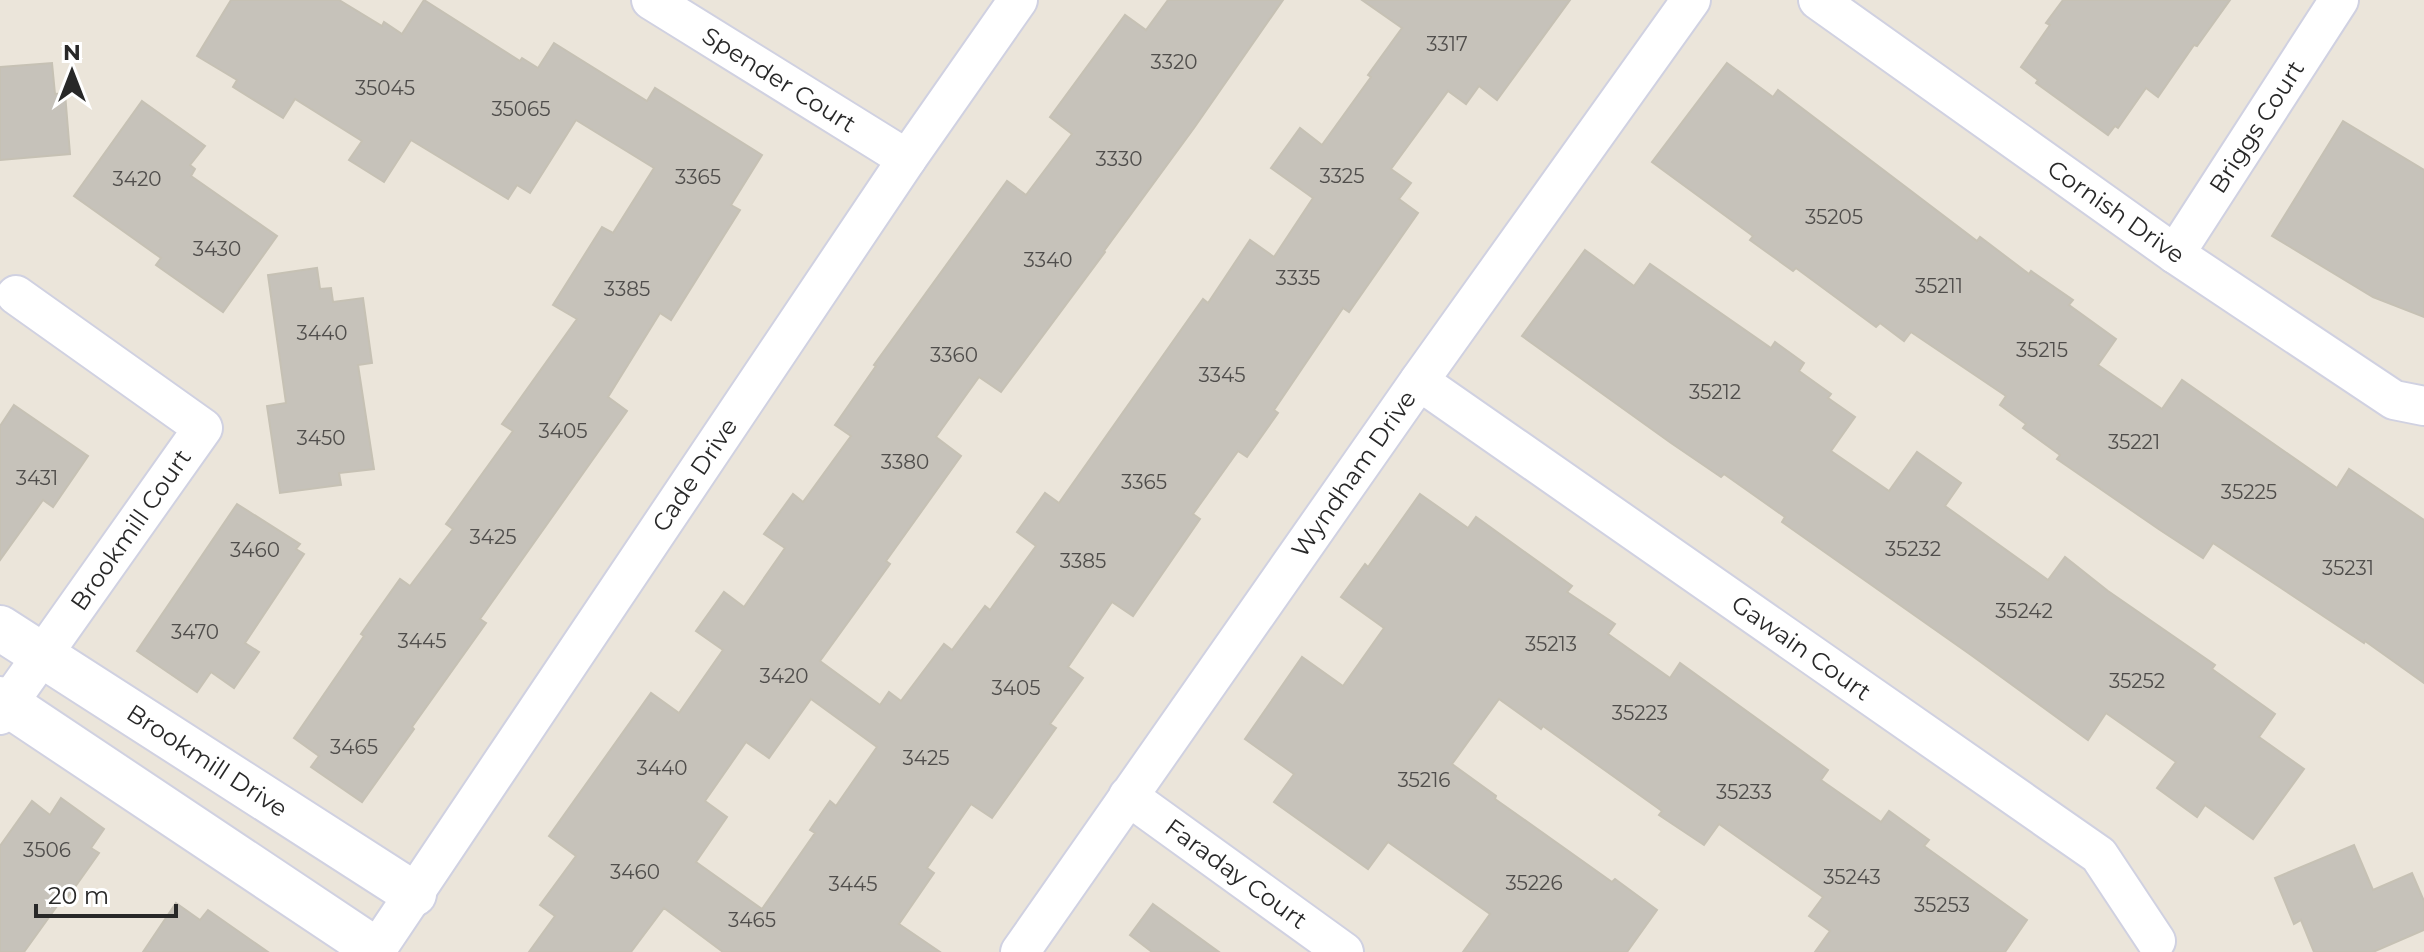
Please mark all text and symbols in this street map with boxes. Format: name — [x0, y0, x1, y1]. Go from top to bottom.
street label: Spender Court — [697, 21, 862, 139]
north arrow — [32, 32, 112, 112]
house number: 3317 — [1426, 32, 1468, 56]
text: N — [63, 39, 81, 66]
house number: 3320 — [1151, 50, 1197, 74]
street label: Briggs Court — [2203, 55, 2310, 198]
house number: 35045 — [355, 76, 415, 100]
house number: 35065 — [491, 97, 551, 121]
house number: 3330 — [1096, 147, 1142, 171]
street label: Cornish Drive — [2042, 154, 2190, 270]
house number: 3325 — [1319, 164, 1365, 188]
house number: 3365 — [675, 165, 721, 189]
house number: 3420 — [112, 167, 162, 191]
house number: 35205 — [1805, 205, 1863, 229]
house number: 3430 — [193, 237, 241, 261]
house number: 3340 — [1024, 248, 1072, 272]
house number: 3335 — [1276, 266, 1320, 290]
house number: 35211 — [1915, 274, 1963, 298]
house number: 3385 — [604, 277, 650, 301]
house number: 3440 — [297, 321, 347, 345]
house number: 35215 — [2016, 338, 2068, 362]
house number: 3360 — [930, 343, 978, 367]
house number: 3345 — [1199, 363, 1245, 387]
house number: 35212 — [1689, 380, 1741, 404]
street label: Wyndham Drive — [1285, 385, 1422, 563]
street label: Cade Drive — [646, 412, 743, 537]
house number: 3405 — [538, 419, 588, 443]
house number: 3450 — [296, 426, 346, 450]
house number: 35221 — [2108, 430, 2160, 454]
street label: Brookmill Court — [64, 443, 197, 616]
house number: 3380 — [881, 450, 929, 474]
house number: 3431 — [16, 466, 58, 490]
house number: 3365 — [1121, 470, 1167, 494]
house number: 35225 — [2221, 480, 2277, 504]
house number: 3425 — [469, 525, 517, 549]
house number: 35232 — [1885, 537, 1941, 561]
house number: 3460 — [230, 538, 280, 562]
house number: 3385 — [1060, 549, 1106, 573]
house number: 35231 — [2322, 556, 2374, 580]
street label: Gawain Court — [1726, 589, 1877, 707]
house number: 35242 — [1995, 599, 2053, 623]
house number: 3470 — [171, 620, 219, 644]
house number: 3445 — [398, 629, 447, 653]
house number: 35213 — [1525, 632, 1577, 656]
house number: 3420 — [759, 664, 809, 688]
house number: 35252 — [2109, 669, 2165, 693]
house number: 3405 — [991, 676, 1041, 700]
street label: Brookmill Drive — [122, 698, 293, 823]
house number: 35223 — [1612, 701, 1668, 725]
house number: 3465 — [330, 735, 378, 759]
house number: 3425 — [902, 746, 950, 770]
house number: 3440 — [637, 756, 687, 780]
house number: 35216 — [1397, 768, 1451, 792]
house number: 35233 — [1716, 780, 1772, 804]
street label: Faraday Court — [1160, 812, 1313, 935]
house number: 3506 — [23, 838, 71, 862]
house number: 3460 — [610, 860, 660, 884]
house number: 35243 — [1823, 865, 1881, 889]
scale bar — [36, 868, 176, 918]
house number: 35226 — [1505, 871, 1563, 895]
house number: 3445 — [829, 872, 878, 896]
text: 20 m — [48, 881, 109, 910]
house number: 35253 — [1914, 893, 1970, 917]
house number: 3465 — [728, 908, 776, 932]

